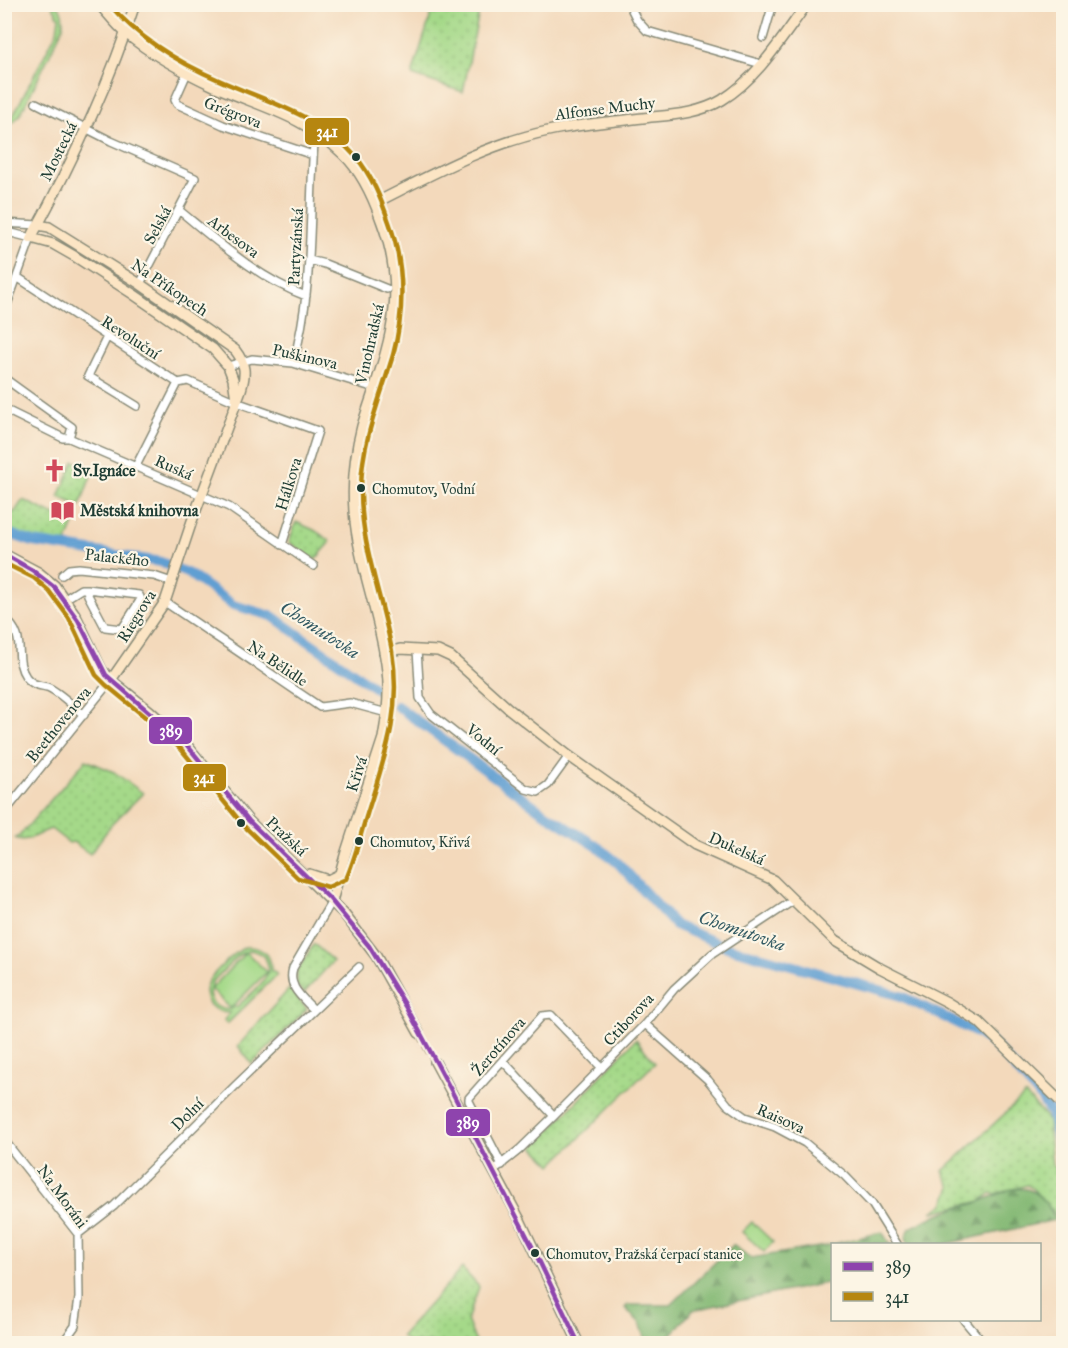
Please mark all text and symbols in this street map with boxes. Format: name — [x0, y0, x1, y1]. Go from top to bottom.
street label: Grégrova — [201, 93, 264, 133]
street label: Alfonse Muchy — [553, 93, 657, 124]
line badge: 341 — [304, 117, 350, 146]
street label: Mostecká — [36, 118, 81, 184]
text: 341 — [316, 122, 338, 142]
unlabelled marker — [350, 151, 362, 163]
street label: Selská — [140, 203, 175, 247]
street label: Partyzánská — [284, 208, 307, 286]
street label: Arbesova — [203, 210, 263, 262]
street label: Na Příkopech — [128, 255, 212, 320]
street label: Vinohradská — [351, 302, 388, 387]
street label: Revoluční — [98, 311, 164, 364]
street label: Puškinova — [270, 340, 340, 373]
street label: Ruská — [152, 451, 196, 484]
street label: Hálkova — [271, 455, 306, 513]
church icon: Sv.Ignáce — [42, 457, 68, 483]
place label: Sv.Ignáce — [73, 461, 136, 481]
place label: Chomutov, Vodní — [372, 481, 476, 498]
marker: Chomutov, Vodní — [355, 482, 367, 494]
library icon: Městská knihovna — [49, 497, 75, 523]
place label: Městská knihovna — [80, 501, 200, 520]
street label: Palackého — [84, 545, 150, 570]
street label: Riegrova — [113, 586, 161, 646]
water label: Chomutovka — [276, 596, 364, 664]
street label: Na Bělidle — [244, 636, 312, 691]
street label: Beethovenova — [22, 683, 95, 766]
line badge: 389 — [148, 716, 193, 745]
street label: Vodní — [462, 719, 505, 760]
text: 389 — [159, 721, 183, 741]
street label: Křivá — [342, 754, 371, 794]
line badge: 341 — [182, 763, 227, 792]
text: 341 — [193, 768, 215, 788]
street label: Pražská — [262, 813, 311, 860]
unlabelled marker — [235, 817, 247, 829]
street label: Dukelská — [706, 828, 768, 869]
place label: Chomutov, Křivá — [370, 834, 470, 851]
marker: Chomutov, Křivá — [353, 835, 365, 847]
water label: Chomutovka — [696, 906, 788, 956]
street label: Ctiborova — [599, 989, 658, 1050]
street label: Žerotínova — [466, 1011, 529, 1080]
street label: Dolní — [167, 1094, 208, 1135]
street label: Raisova — [754, 1099, 808, 1138]
line badge: 389 — [445, 1108, 491, 1137]
text: 389 — [456, 1113, 480, 1133]
street label: Na Moráni — [33, 1161, 92, 1232]
legend — [831, 1243, 1041, 1321]
place label: Chomutov, Pražská čerpací stanice — [546, 1246, 742, 1263]
marker: Chomutov, Pražská čerpací stanice — [529, 1247, 541, 1259]
text: 389 — [885, 1256, 911, 1278]
text: 341 — [885, 1286, 909, 1308]

